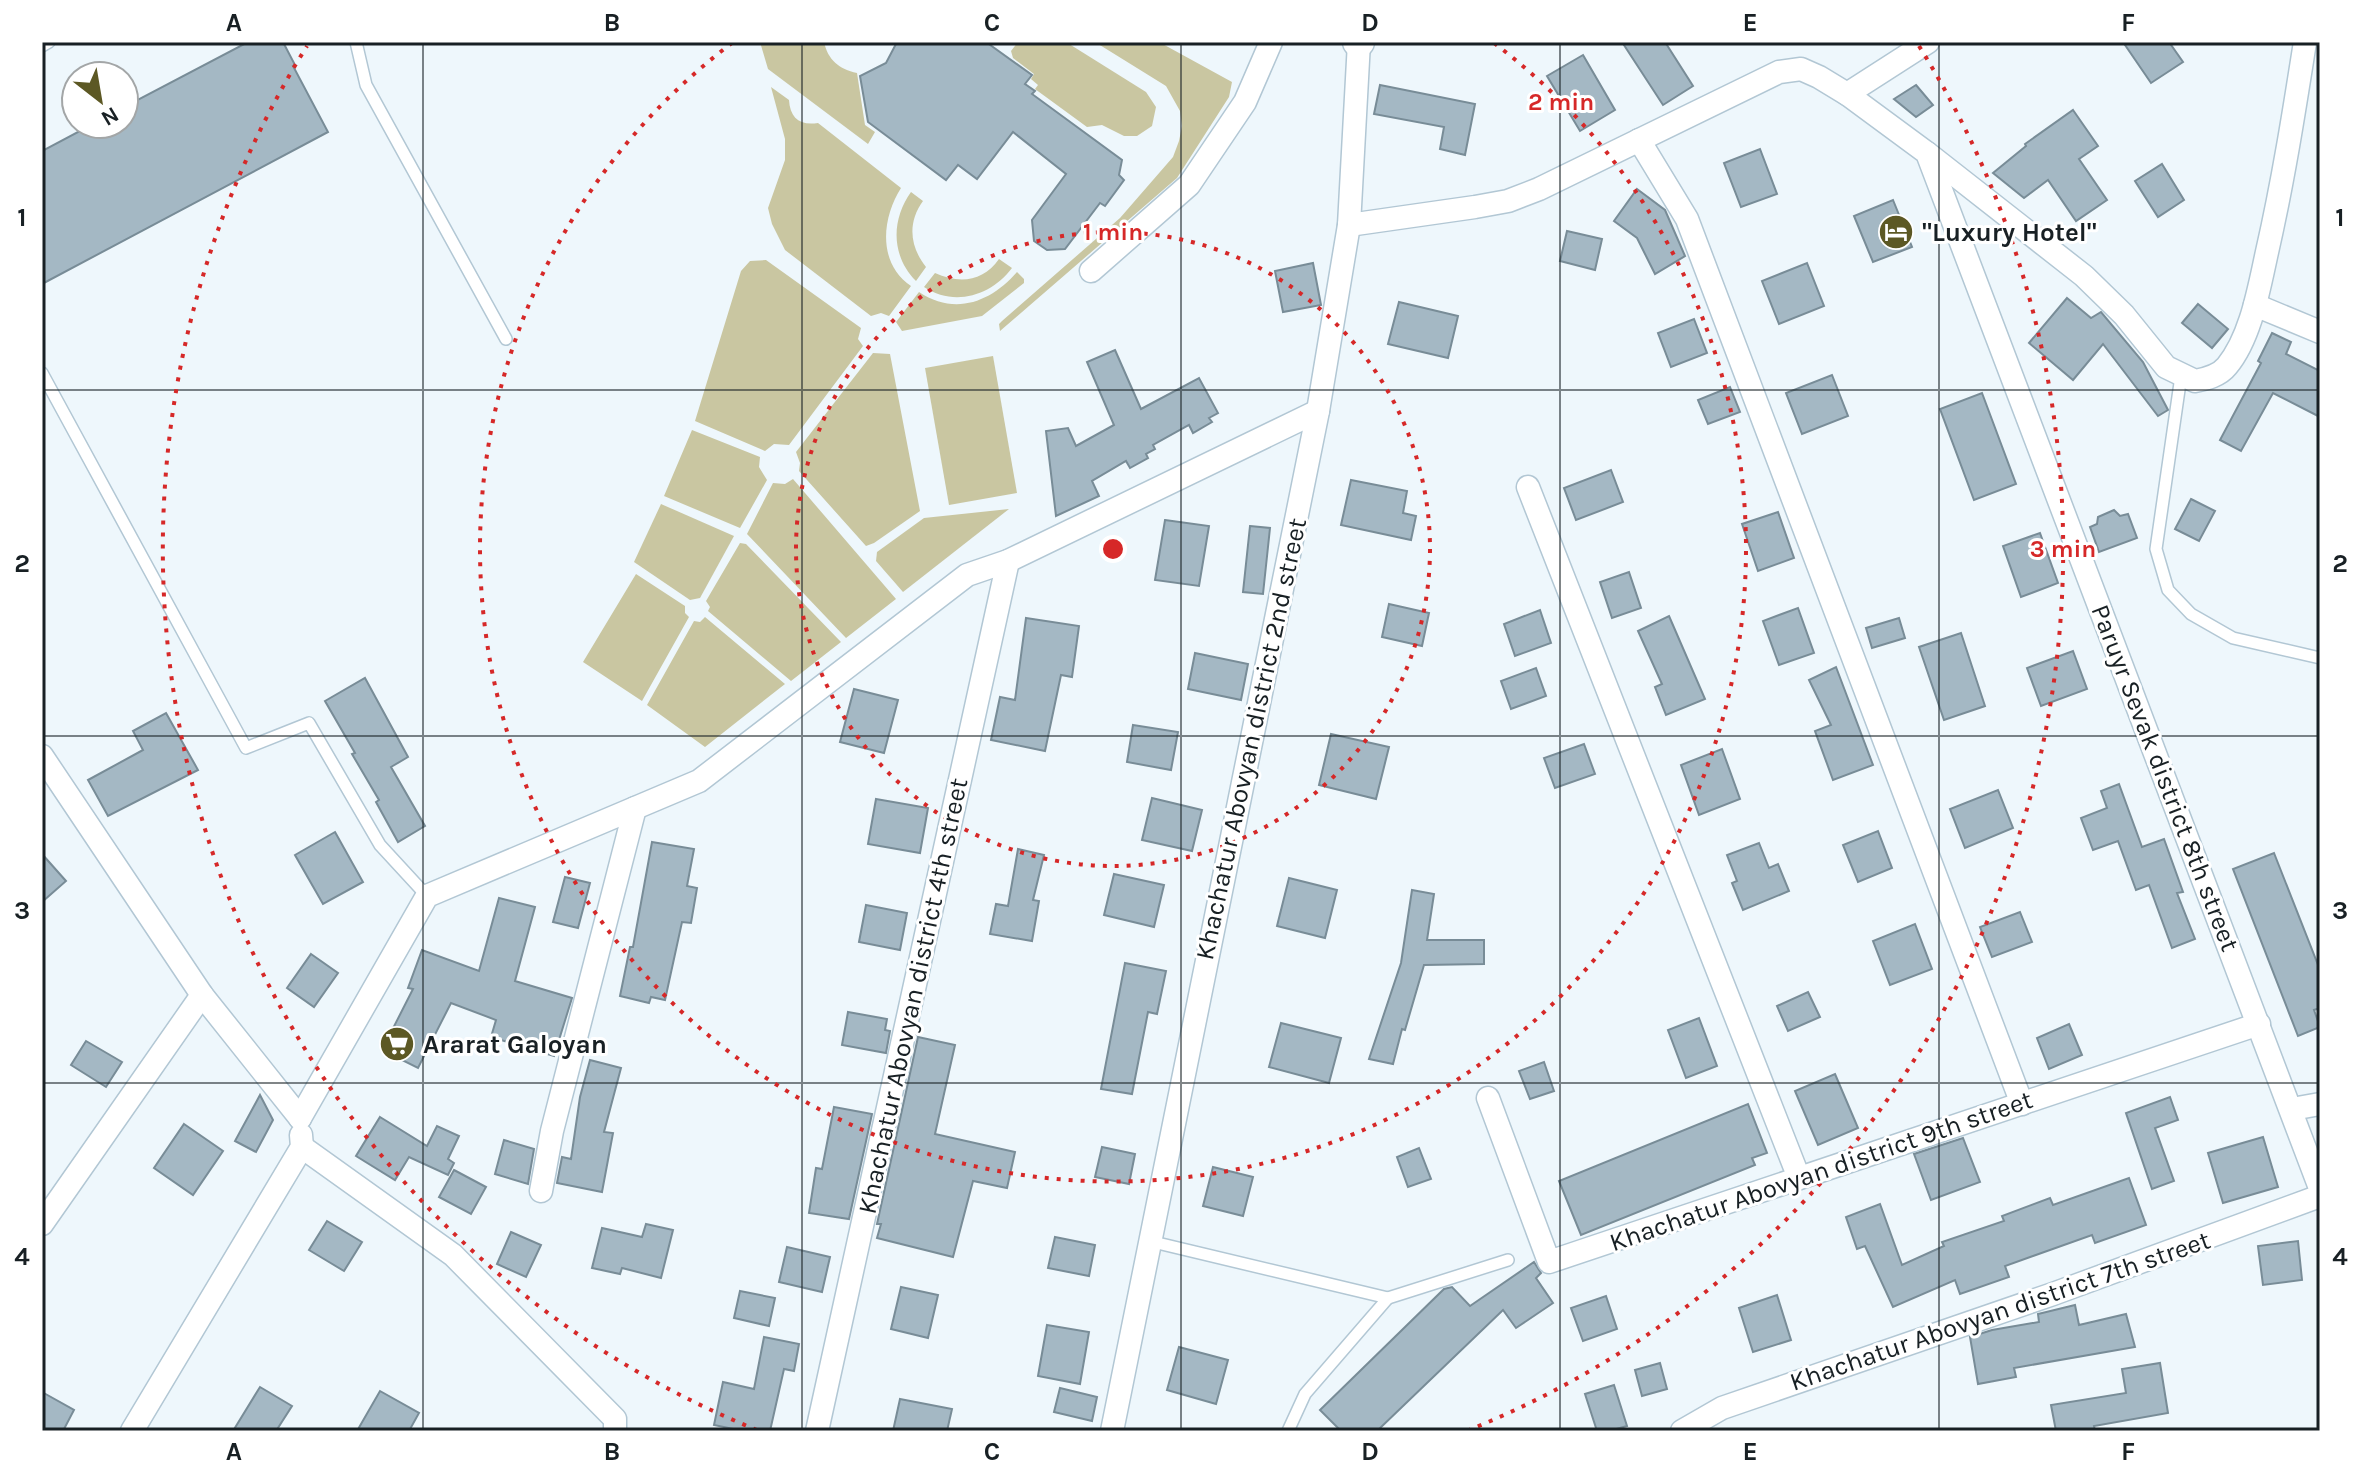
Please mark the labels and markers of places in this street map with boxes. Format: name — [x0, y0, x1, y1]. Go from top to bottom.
hotel icon: "Luxury Hotel" — [1877, 213, 1915, 251]
place label: "Luxury Hotel" — [1922, 217, 2097, 248]
centre of rings — [1099, 535, 1127, 563]
supermarket icon: Ararat Galoyan — [378, 1025, 416, 1063]
place label: Ararat Galoyan — [423, 1029, 607, 1060]

